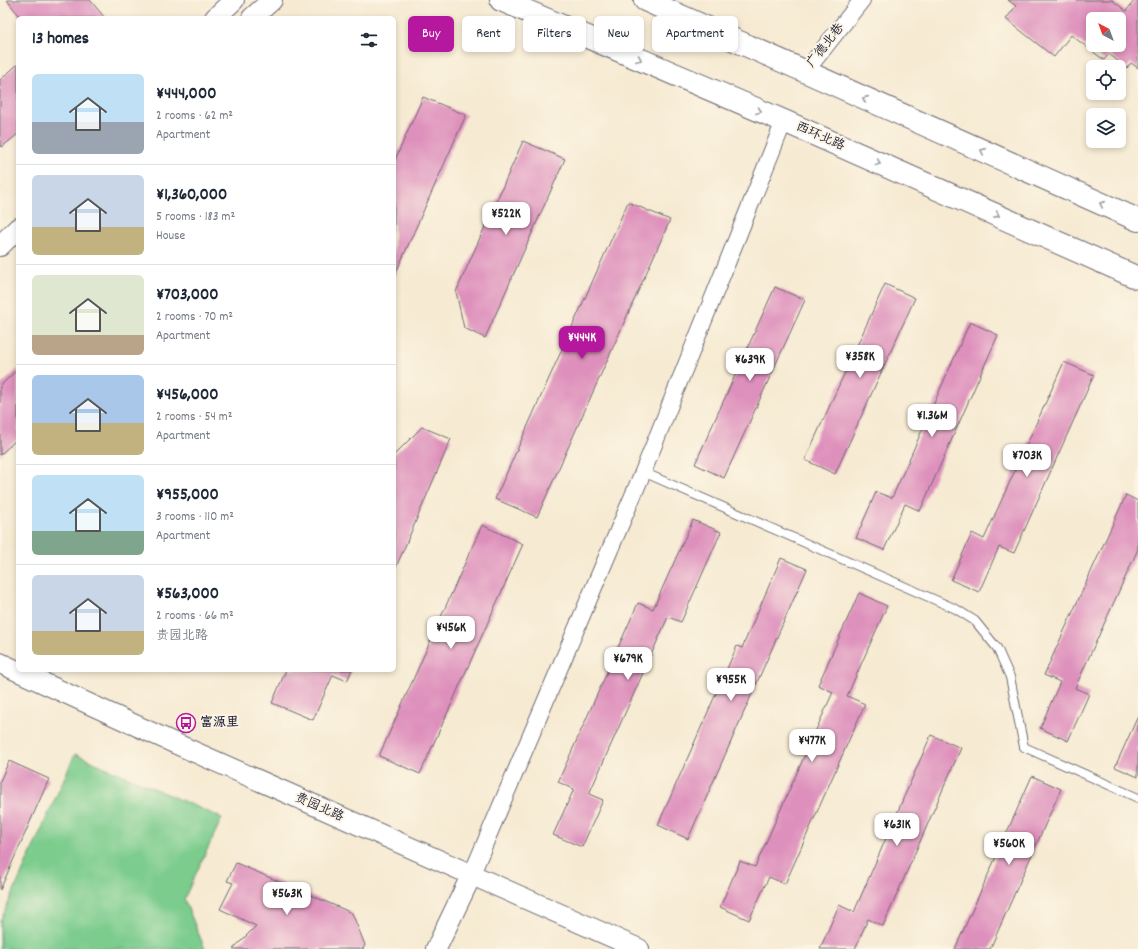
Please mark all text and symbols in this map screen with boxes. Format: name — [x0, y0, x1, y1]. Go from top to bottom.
north arrow — [1086, 12, 1126, 52]
map controls — [1086, 12, 1126, 148]
chip: Buy — [408, 16, 454, 52]
chip: Rent — [462, 16, 515, 52]
chip: Filters — [523, 16, 586, 52]
chip: New — [594, 16, 644, 52]
chip: Apartment — [652, 16, 738, 52]
street label: 广德北巷 — [803, 20, 849, 72]
text: 13 homes — [32, 28, 89, 52]
icon: filters — [358, 29, 380, 51]
one-way arrow — [636, 55, 643, 63]
button: locate — [1086, 60, 1126, 100]
text: ¥444,000 — [156, 83, 216, 107]
icon: home — [64, 90, 112, 138]
one-way arrow — [861, 95, 868, 103]
one-way arrow — [755, 106, 762, 114]
text: 2 rooms · 62 m² — [156, 107, 233, 126]
button: layers — [1086, 108, 1126, 148]
street label: 西环北路 — [792, 118, 848, 156]
text: Apartment — [156, 126, 210, 145]
one-way arrow — [980, 148, 988, 156]
one-way arrow — [873, 158, 881, 166]
text: ¥1,360,000 — [156, 184, 227, 208]
icon: home — [64, 191, 112, 239]
one-way arrow — [1099, 201, 1107, 209]
pin: ¥522K — [478, 202, 534, 236]
text: ¥522K — [491, 205, 521, 224]
text: 5 rooms · 183 m² — [156, 208, 235, 227]
one-way arrow — [993, 211, 1000, 219]
text: House — [156, 227, 185, 246]
text: ¥703,000 — [156, 284, 219, 308]
icon: home — [64, 291, 112, 339]
text: 2 rooms · 70 m² — [156, 308, 233, 327]
pin: ¥444K — [554, 326, 610, 360]
text: Apartment — [156, 327, 210, 346]
text: ¥444K — [568, 329, 596, 348]
pin: ¥358K — [832, 345, 888, 379]
pin: ¥639K — [722, 348, 778, 382]
text: ¥358K — [845, 348, 875, 367]
text: ¥639K — [735, 351, 765, 370]
text: ¥456,000 — [156, 384, 219, 408]
icon: home — [64, 391, 112, 439]
pin: ¥1.36M — [899, 404, 965, 438]
text: ¥1.36M — [916, 407, 948, 426]
text: 2 rooms · 54 m² — [156, 408, 232, 427]
text: Apartment — [156, 427, 210, 446]
pin: ¥703K — [999, 444, 1055, 478]
text: ¥703K — [1012, 447, 1042, 466]
text: ¥955,000 — [156, 484, 219, 508]
icon: home — [64, 491, 112, 539]
text: 3 rooms · 110 m² — [156, 508, 234, 527]
text: Apartment — [156, 527, 210, 546]
text: ¥563,000 — [156, 583, 219, 607]
icon: home — [64, 591, 112, 639]
text: 2 rooms · 66 m² — [156, 607, 234, 626]
pin: ¥456K — [423, 616, 479, 650]
text: ¥456K — [436, 619, 466, 638]
text: 贵园北路 — [156, 627, 208, 646]
pin: ¥679K — [600, 647, 656, 681]
text: ¥679K — [613, 650, 643, 669]
pin: ¥955K — [703, 668, 759, 702]
text: ¥955K — [716, 671, 746, 690]
bus stop icon: 富源里 — [175, 712, 197, 734]
place label: 富源里 — [200, 714, 239, 733]
pin: ¥477K — [784, 729, 840, 763]
text: ¥477K — [798, 732, 826, 751]
street label: 贵园北路 — [291, 789, 347, 827]
pin: ¥631K — [869, 813, 925, 847]
text: ¥631K — [883, 816, 911, 835]
pin: ¥560K — [981, 832, 1037, 866]
text: ¥560K — [993, 835, 1025, 854]
pin: ¥563K — [259, 882, 315, 916]
text: ¥563K — [272, 885, 302, 904]

